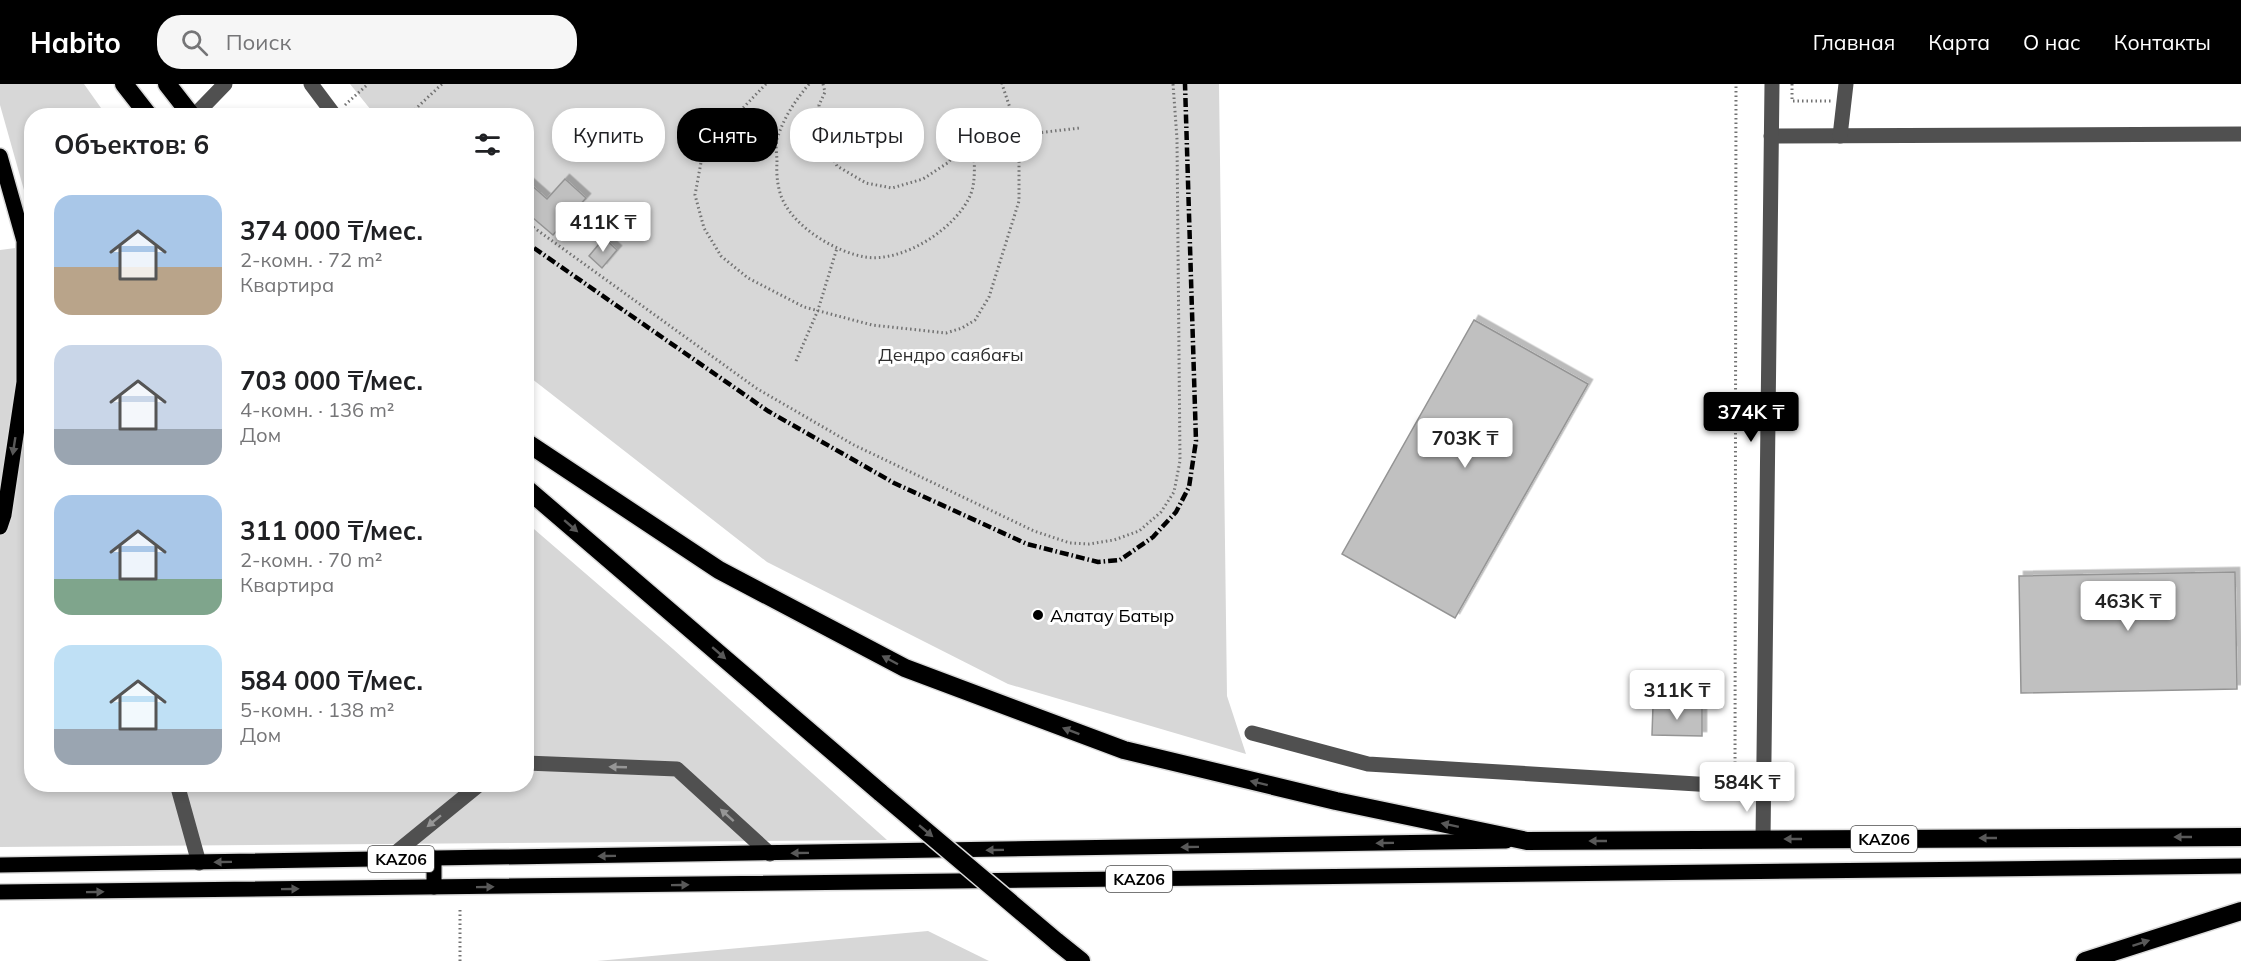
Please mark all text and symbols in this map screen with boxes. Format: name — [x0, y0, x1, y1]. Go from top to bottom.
search box — [157, 15, 577, 69]
text: Habito — [30, 25, 121, 60]
icon: search — [178, 26, 211, 59]
text: Поиск — [226, 28, 291, 56]
text: Главная — [1813, 29, 1895, 55]
text: Карта — [1928, 29, 1990, 55]
text: О нас — [2023, 29, 2081, 55]
text: Контакты — [2114, 29, 2211, 55]
chip: Купить — [552, 108, 665, 162]
chip: Снять — [677, 108, 778, 162]
chip: Фильтры — [790, 108, 924, 162]
chip: Новое — [936, 108, 1042, 162]
text: Объектов: 6 — [54, 128, 209, 161]
icon: filters — [471, 128, 504, 161]
pin: 411K ₸ — [554, 202, 652, 253]
text: 411K ₸ — [570, 209, 636, 234]
text: 374 000 ₸/мес. — [240, 214, 423, 247]
icon: home — [102, 219, 174, 291]
text: 2-комн. · 72 m² — [240, 247, 382, 272]
text: Квартира — [240, 272, 334, 297]
park label: Дендро саябағы — [878, 343, 1024, 366]
text: 703 000 ₸/мес. — [240, 364, 423, 397]
icon: home — [102, 369, 174, 441]
pin: 374K ₸ — [1702, 392, 1800, 443]
text: 4-комн. · 136 m² — [240, 397, 394, 422]
text: 374K ₸ — [1718, 399, 1784, 424]
pin: 703K ₸ — [1416, 418, 1514, 469]
text: Дом — [240, 422, 281, 447]
text: 703K ₸ — [1432, 425, 1498, 450]
one-way arrow — [10, 436, 19, 455]
text: 311 000 ₸/мес. — [240, 514, 423, 547]
icon: home — [102, 519, 174, 591]
one-way arrow — [563, 519, 578, 532]
text: 2-комн. · 70 m² — [240, 547, 382, 572]
text: Квартира — [240, 572, 334, 597]
pin: 463K ₸ — [2079, 581, 2177, 632]
text: 463K ₸ — [2095, 588, 2161, 613]
place label: Алатау Батыр — [1050, 604, 1174, 627]
marker: Алатау Батыр — [1031, 608, 1045, 622]
one-way arrow — [711, 646, 726, 659]
one-way arrow — [881, 655, 898, 665]
text: 584 000 ₸/мес. — [240, 664, 423, 697]
icon: home — [102, 669, 174, 741]
pin: 311K ₸ — [1628, 670, 1726, 721]
text: 311K ₸ — [1644, 677, 1710, 702]
text: 5-комн. · 138 m² — [240, 697, 394, 722]
text: Дом — [240, 722, 281, 747]
one-way arrow — [1062, 725, 1080, 735]
one-way arrow — [609, 762, 628, 771]
pin: 584K ₸ — [1698, 762, 1796, 813]
text: 584K ₸ — [1714, 769, 1780, 794]
one-way arrow — [1250, 777, 1268, 787]
one-way arrow — [720, 808, 734, 822]
one-way arrow — [426, 815, 442, 828]
one-way arrow — [1440, 820, 1459, 829]
one-way arrow — [918, 824, 934, 837]
road number: KАZ06 — [1851, 826, 1917, 852]
one-way arrow — [2173, 832, 2192, 842]
one-way arrow — [1978, 833, 1997, 843]
one-way arrow — [1783, 835, 1802, 844]
one-way arrow — [1588, 836, 1607, 845]
one-way arrow — [1375, 839, 1394, 848]
one-way arrow — [1180, 842, 1199, 851]
one-way arrow — [985, 845, 1004, 855]
road number: KАZ06 — [368, 846, 434, 872]
one-way arrow — [790, 848, 809, 858]
one-way arrow — [597, 851, 616, 861]
one-way arrow — [214, 858, 233, 867]
road number: KАZ06 — [1106, 866, 1172, 892]
one-way arrow — [671, 880, 690, 889]
one-way arrow — [476, 882, 495, 892]
one-way arrow — [281, 884, 300, 894]
one-way arrow — [86, 887, 105, 897]
one-way arrow — [2132, 938, 2150, 947]

